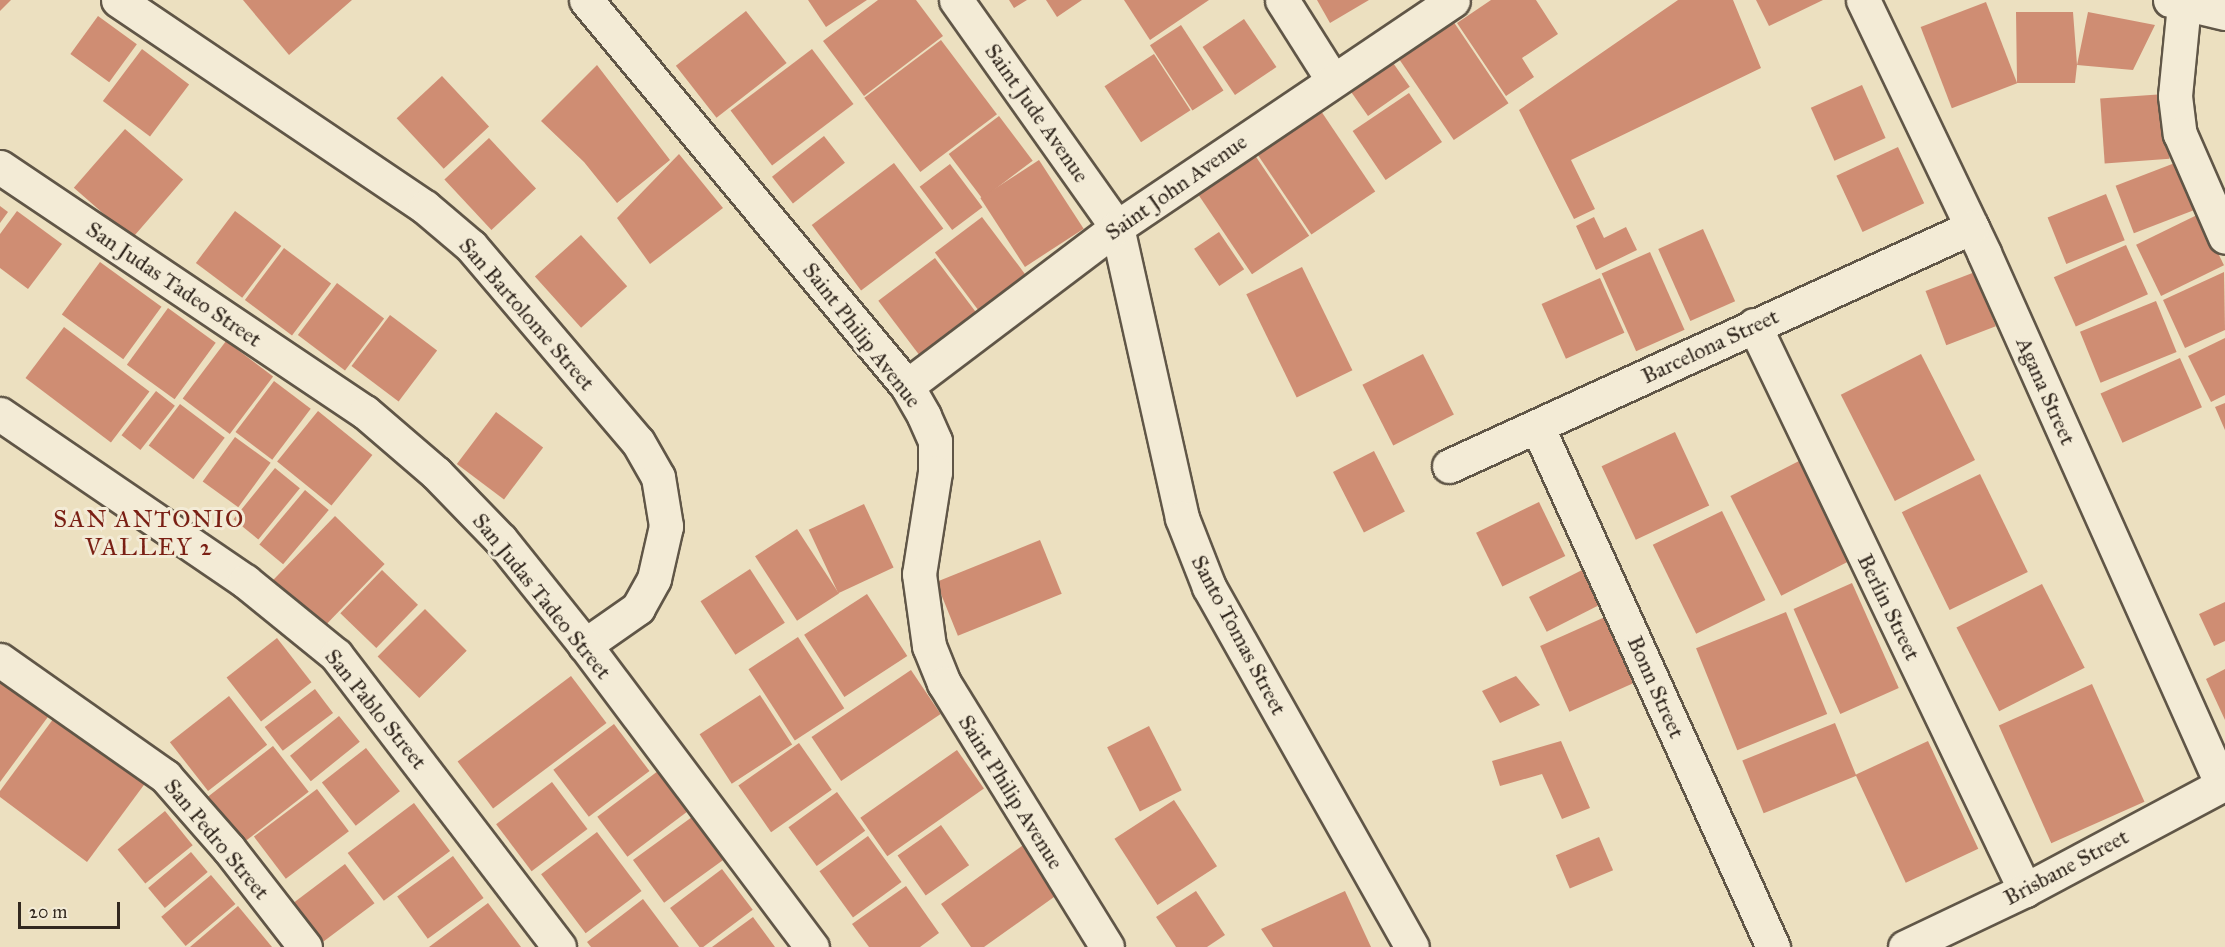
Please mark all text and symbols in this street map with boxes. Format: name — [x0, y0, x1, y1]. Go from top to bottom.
street label: Saint Jude Avenue — [979, 38, 1095, 188]
street label: Saint John Avenue — [1100, 128, 1252, 246]
street label: San Judas Tadeo Street — [81, 216, 267, 352]
street label: San Bartolome Street — [454, 232, 600, 396]
street label: Saint Philip Avenue — [797, 257, 927, 413]
street label: Barcelona Street — [1637, 303, 1783, 389]
street label: Agana Street — [2011, 333, 2081, 449]
district label: SAN ANTONIO VALLEY 2 — [53, 506, 245, 562]
street label: San Judas Tadeo Street — [467, 508, 617, 684]
street label: Berlin Street — [1852, 549, 1926, 665]
street label: Santo Tomas Street — [1186, 551, 1292, 719]
street label: Bonn Street — [1622, 632, 1690, 742]
street label: San Pablo Street — [319, 644, 433, 774]
street label: Saint Philip Avenue — [953, 710, 1069, 874]
street label: San Pedro Street — [159, 773, 275, 905]
street label: Brisbane Street — [1999, 823, 2133, 911]
scale bar — [21, 890, 123, 928]
text: 20 m — [29, 901, 67, 923]

